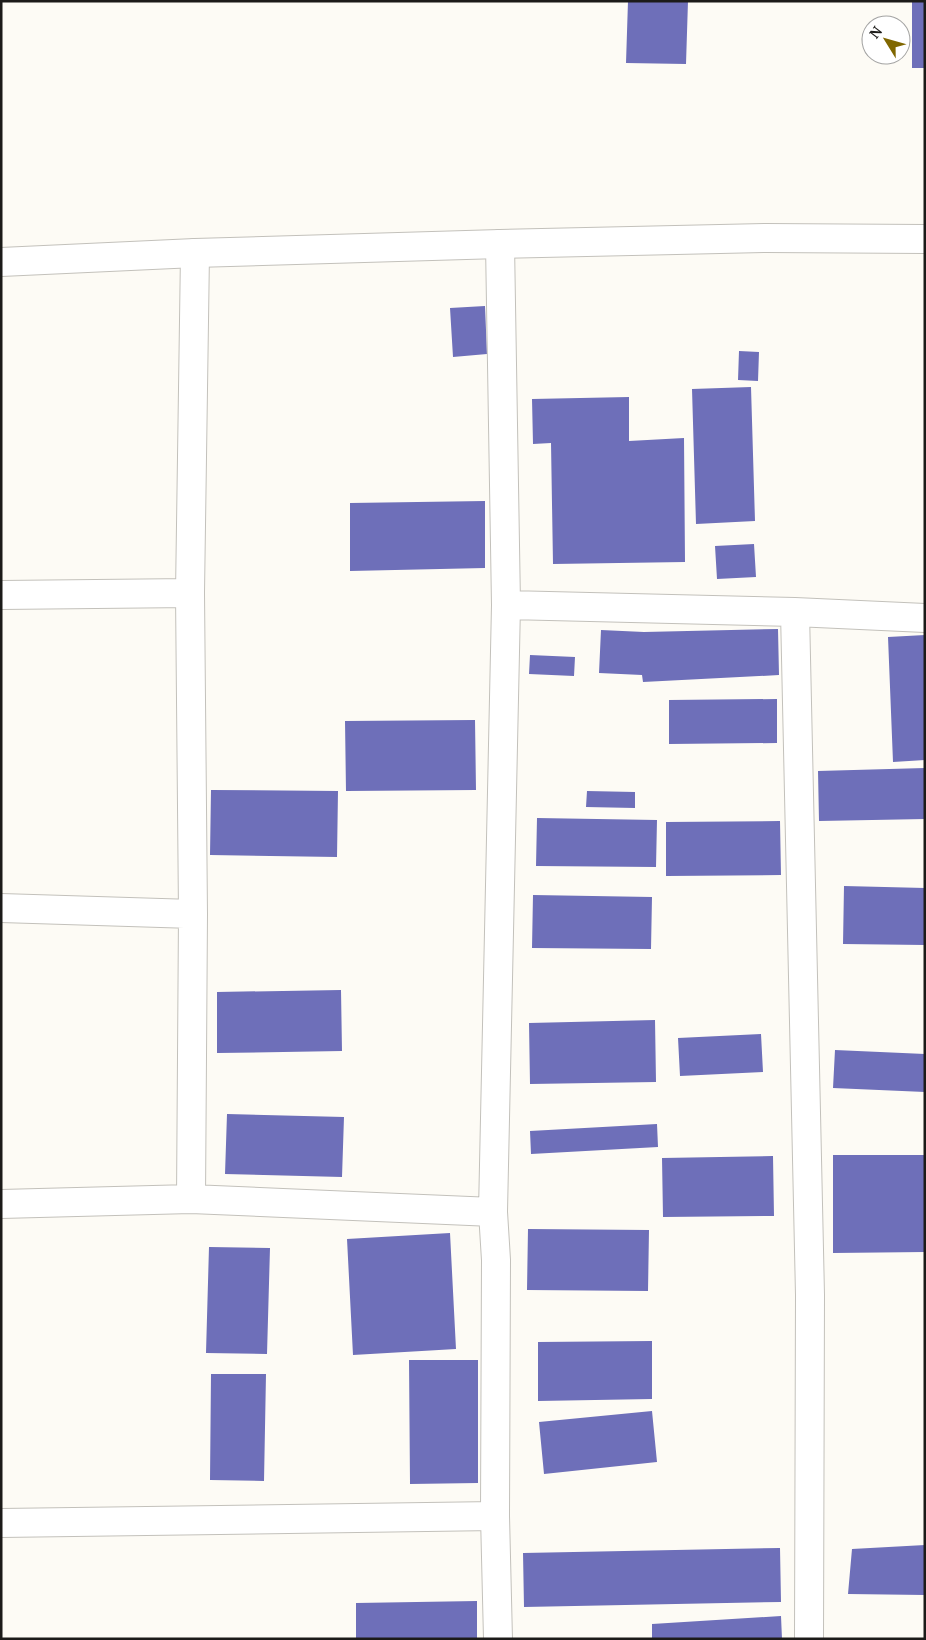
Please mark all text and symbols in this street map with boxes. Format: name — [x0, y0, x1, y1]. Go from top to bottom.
north arrow — [861, 15, 911, 65]
text: N — [864, 22, 886, 42]

